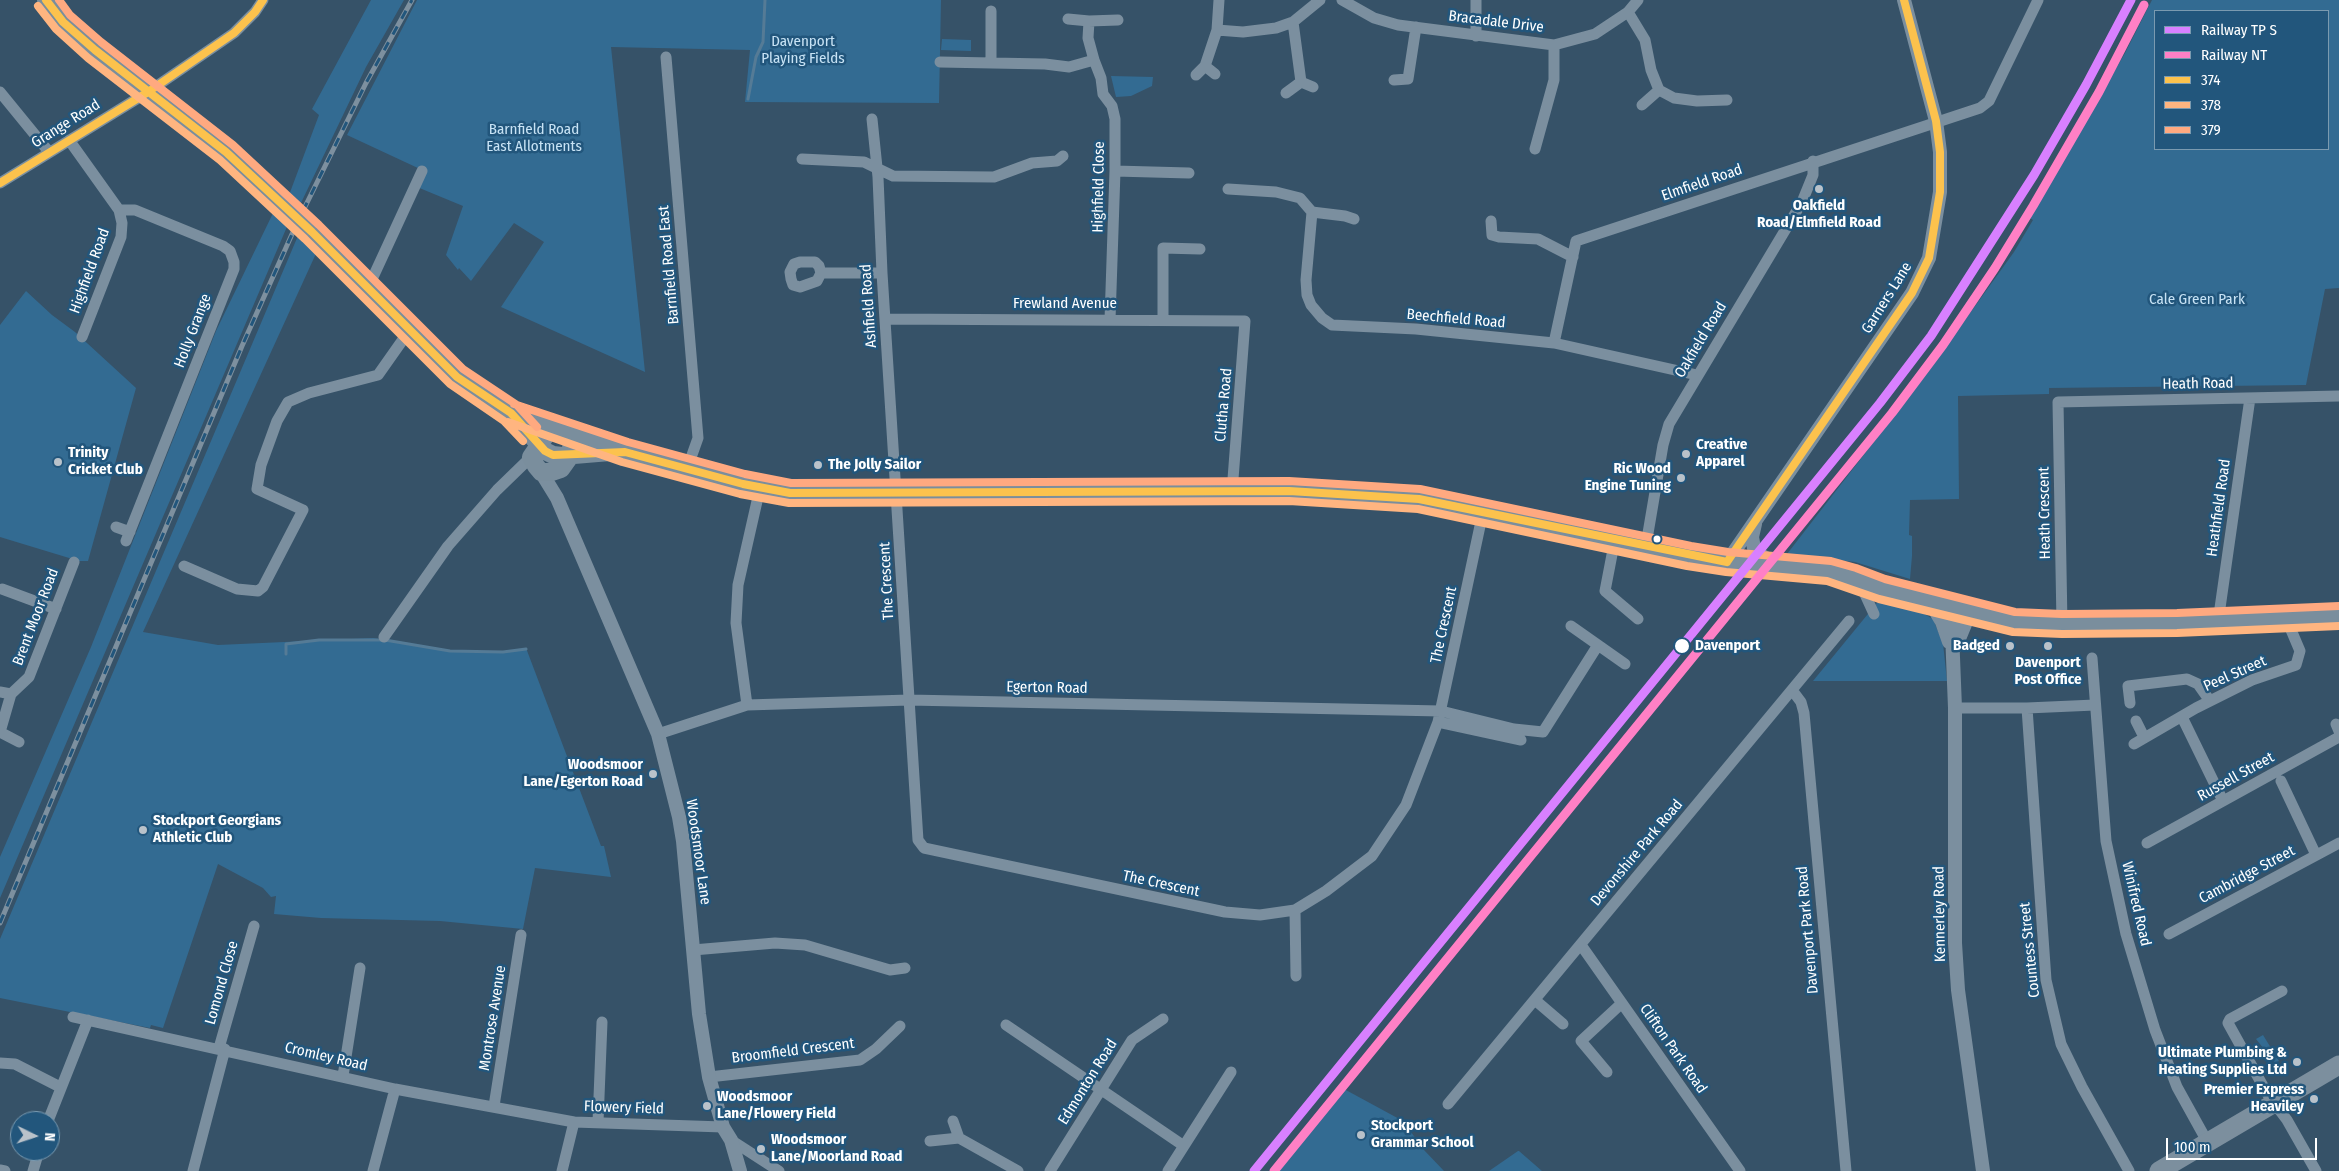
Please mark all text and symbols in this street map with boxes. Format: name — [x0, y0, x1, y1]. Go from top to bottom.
street label: Bracadale Drive — [1447, 7, 1545, 37]
legend — [2154, 10, 2329, 150]
text: Railway TP S — [2201, 21, 2277, 39]
park label: Davenport Playing Fields — [761, 33, 845, 68]
text: Railway NT — [2201, 46, 2267, 64]
text: 374 — [2201, 71, 2221, 89]
street label: Grange Road — [28, 96, 104, 152]
text: 378 — [2201, 96, 2221, 114]
park label: Barnfield Road East Allotments — [486, 121, 582, 156]
text: 379 — [2201, 121, 2221, 139]
street label: Highfield Close — [1089, 141, 1109, 233]
street label: Elmfield Road — [1659, 161, 1745, 205]
marker: Oakfield Road/Elmfield Road — [1813, 183, 1825, 195]
place label: Oakfield Road/Elmfield Road — [1757, 197, 1881, 232]
street label: Barnfield Road East — [655, 205, 683, 325]
street label: Highfield Road — [66, 226, 114, 316]
street label: Garners Lane — [1858, 259, 1916, 337]
street label: Ashfield Road — [857, 263, 881, 349]
street label: Holly Grange — [171, 291, 215, 371]
park label: Cale Green Park — [2149, 291, 2245, 309]
street label: Frewland Avenue — [1013, 295, 1117, 313]
street label: Oakfield Road — [1671, 299, 1731, 381]
street label: Beechfield Road — [1406, 306, 1506, 332]
street label: Clutha Road — [1212, 367, 1236, 443]
street label: Heath Road — [2162, 374, 2234, 394]
place label: Creative Apparel — [1696, 436, 1747, 471]
place label: Trinity Cricket Club — [68, 444, 143, 479]
marker: Creative Apparel — [1680, 448, 1692, 460]
marker: Trinity Cricket Club — [52, 456, 64, 468]
place label: The Jolly Sailor — [828, 456, 921, 474]
street label: Heathfield Road — [2203, 458, 2235, 558]
marker: The Jolly Sailor — [812, 459, 824, 471]
place label: Ric Wood Engine Tuning — [1585, 460, 1671, 495]
street label: Heath Crescent — [2035, 467, 2055, 559]
marker: Ric Wood Engine Tuning — [1675, 472, 1687, 484]
unlabelled marker — [1652, 534, 1662, 544]
street label: The Crescent — [876, 542, 898, 620]
street label: Brent Moor Road — [9, 566, 63, 668]
street label: The Crescent — [1427, 585, 1461, 665]
marker: Davenport — [1673, 637, 1691, 655]
place label: Davenport — [1695, 637, 1760, 655]
place label: Badged — [1953, 637, 2000, 655]
marker: Badged — [2004, 640, 2016, 652]
marker: Davenport Post Office — [2042, 640, 2054, 652]
street label: Peel Street — [2201, 652, 2269, 696]
place label: Davenport Post Office — [2014, 654, 2082, 689]
street label: Egerton Road — [1006, 678, 1088, 698]
street label: Russell Street — [2195, 749, 2277, 805]
place label: Woodsmoor Lane/Egerton Road — [523, 756, 643, 791]
marker: Woodsmoor Lane/Egerton Road — [647, 768, 659, 780]
street label: Devonshire Park Road — [1587, 796, 1687, 910]
street label: Woodsmoor Lane — [682, 798, 714, 906]
place label: Stockport Georgians Athletic Club — [153, 812, 281, 847]
marker: Stockport Georgians Athletic Club — [137, 824, 149, 836]
street label: Cambridge Street — [2196, 842, 2298, 908]
street label: Winifred Road — [2118, 860, 2154, 948]
street label: Davenport Park Road — [1793, 865, 1823, 995]
street label: Kennerley Road — [1930, 866, 1950, 962]
street label: The Crescent — [1121, 867, 1201, 901]
street label: Countess Street — [2016, 901, 2044, 999]
street label: Lomond Close — [201, 939, 243, 1027]
street label: Montrose Avenue — [476, 964, 510, 1072]
street label: Clifton Park Road — [1635, 1001, 1711, 1097]
street label: Broomfield Crescent — [731, 1035, 855, 1067]
street label: Edmonton Road — [1055, 1036, 1121, 1128]
street label: Cromley Road — [283, 1039, 369, 1075]
place label: Ultimate Plumbing & Heating Supplies Ltd — [2158, 1044, 2287, 1079]
marker: Ultimate Plumbing & Heating Supplies Ltd — [2291, 1056, 2303, 1068]
place label: Premier Express Heaviley — [2204, 1081, 2304, 1116]
place label: Woodsmoor Lane/Flowery Field — [717, 1088, 836, 1123]
marker: Premier Express Heaviley — [2308, 1093, 2320, 1105]
street label: Flowery Field — [584, 1098, 664, 1118]
marker: Woodsmoor Lane/Flowery Field — [701, 1100, 713, 1112]
north arrow — [10, 1111, 60, 1161]
place label: Stockport Grammar School — [1371, 1117, 1474, 1152]
scale bar — [2169, 1128, 2320, 1160]
marker: Stockport Grammar School — [1355, 1129, 1367, 1141]
place label: Woodsmoor Lane/Moorland Road — [771, 1131, 903, 1166]
text: N — [41, 1132, 58, 1142]
text: 100 m — [2174, 1138, 2211, 1156]
marker: Woodsmoor Lane/Moorland Road — [755, 1143, 767, 1155]

